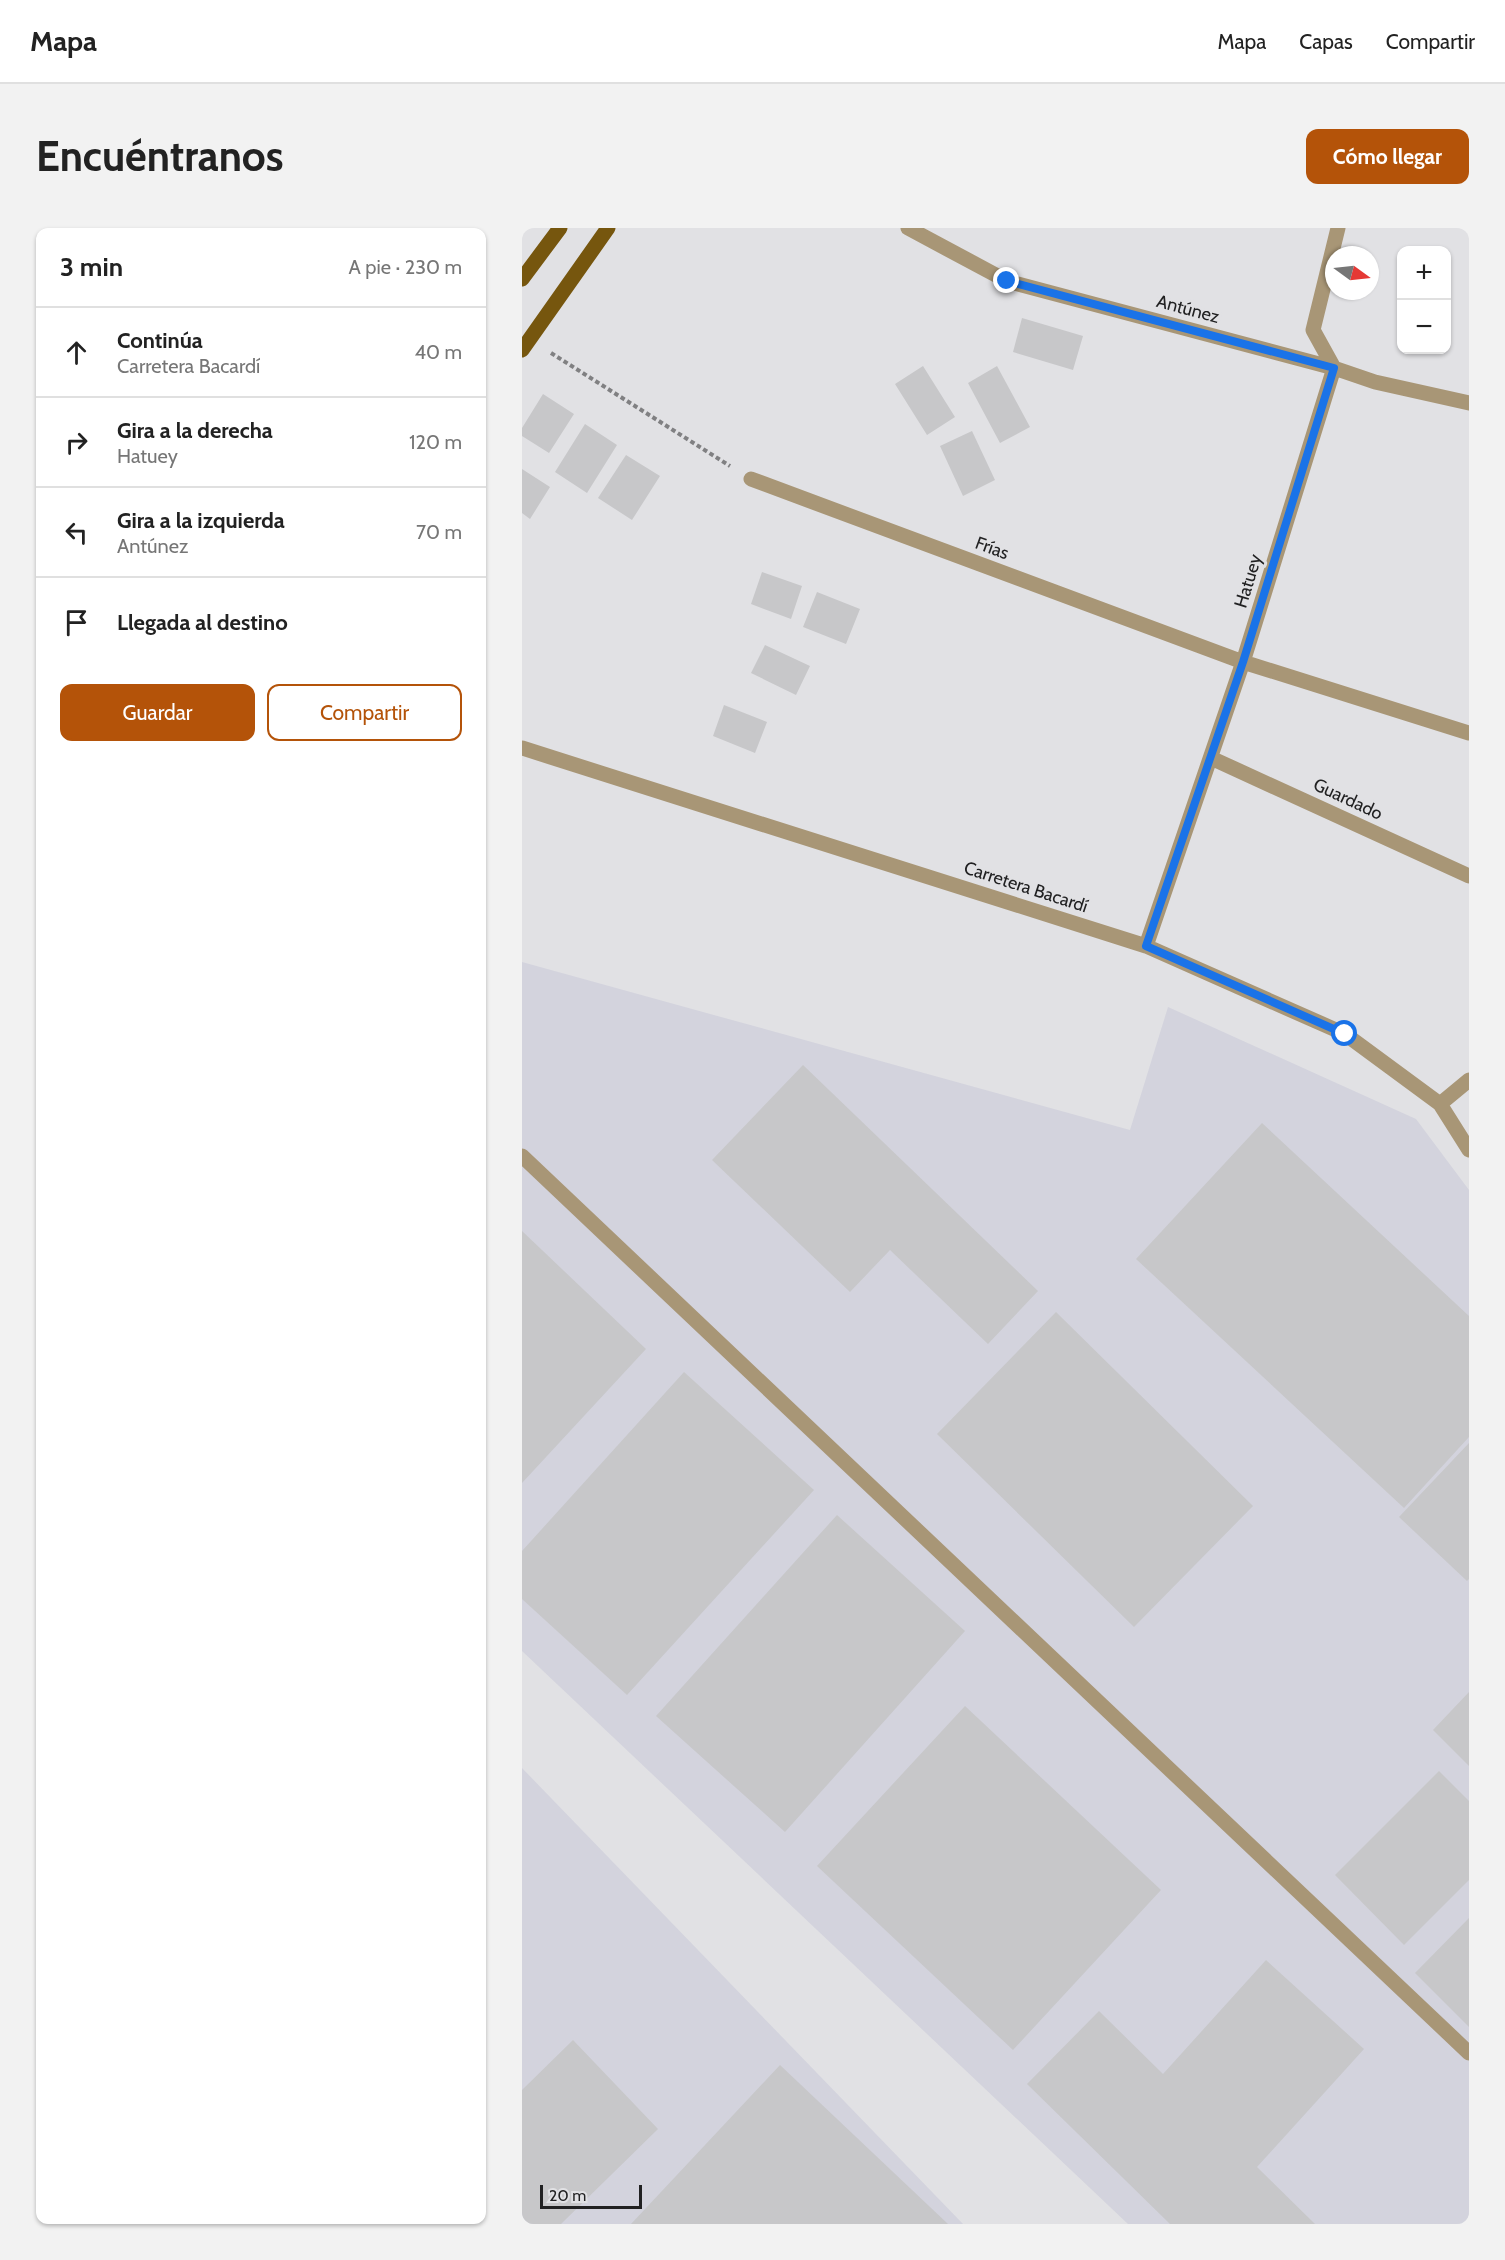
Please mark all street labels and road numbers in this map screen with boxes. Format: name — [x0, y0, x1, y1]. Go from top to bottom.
street label: Antúnez — [1154, 290, 1222, 328]
street label: Frías — [972, 532, 1012, 564]
street label: Hatuey — [1229, 552, 1267, 610]
street label: Guardado — [1310, 773, 1386, 825]
street label: Carretera Bacardí — [961, 857, 1091, 917]

